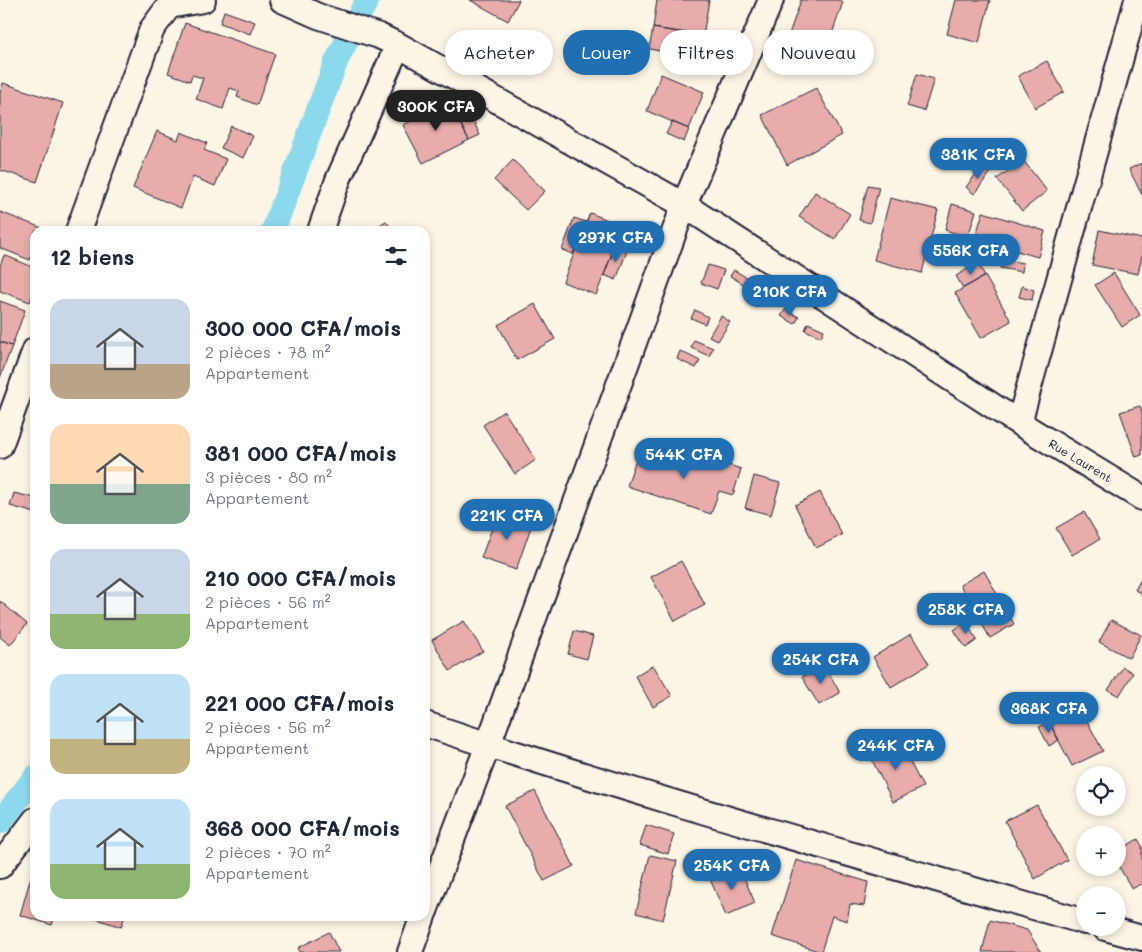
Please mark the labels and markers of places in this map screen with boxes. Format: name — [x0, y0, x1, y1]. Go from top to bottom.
pin: 300K CFA — [384, 90, 488, 132]
pin: 381K CFA — [926, 138, 1030, 180]
pin: 297K CFA — [564, 220, 668, 263]
pin: 556K CFA — [919, 234, 1023, 276]
pin: 210K CFA — [738, 274, 842, 317]
pin: 544K CFA — [632, 438, 736, 480]
pin: 221K CFA — [455, 498, 559, 541]
pin: 258K CFA — [914, 592, 1018, 635]
pin: 254K CFA — [769, 642, 873, 685]
pin: 368K CFA — [997, 692, 1101, 734]
pin: 244K CFA — [844, 728, 948, 771]
pin: 254K CFA — [680, 848, 784, 891]

